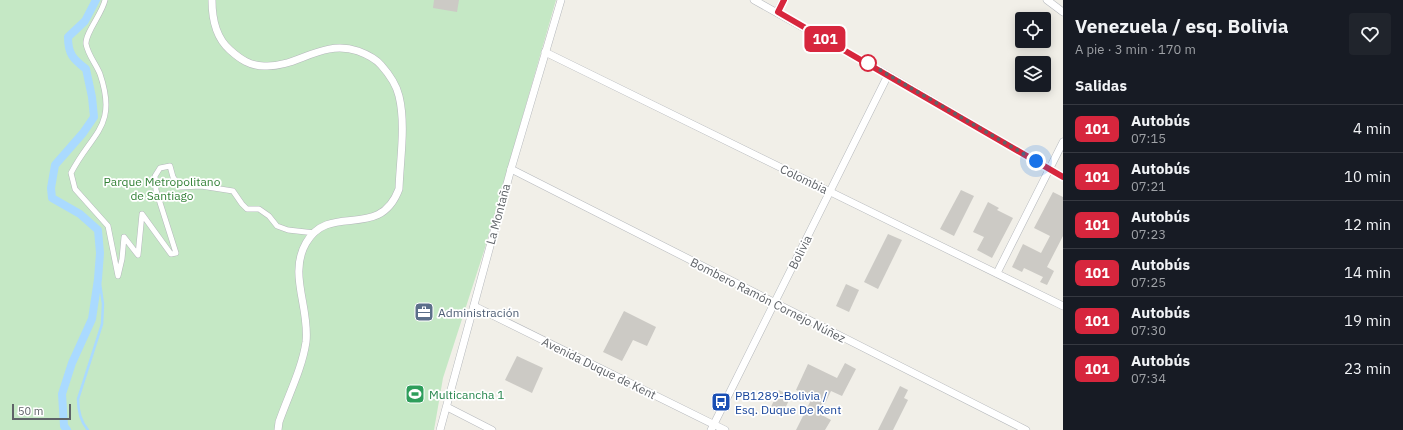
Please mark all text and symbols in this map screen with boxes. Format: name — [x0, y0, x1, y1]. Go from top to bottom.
map controls — [1015, 12, 1051, 92]
button: locate — [1015, 12, 1051, 48]
button: heart — [1349, 13, 1391, 55]
text: Venezuela / esq. Bolivia — [1075, 14, 1289, 38]
line badge: 101 — [802, 26, 848, 52]
text: 101 — [812, 30, 838, 48]
text: A pie · 3 min · 170 m — [1075, 41, 1196, 58]
unlabelled marker — [859, 54, 877, 72]
button: layers — [1015, 56, 1051, 92]
text: Salidas — [1075, 76, 1127, 95]
text: Autobús — [1131, 111, 1190, 130]
text: 4 min — [1353, 119, 1391, 138]
text: 101 — [1084, 120, 1110, 138]
text: 07:15 — [1131, 130, 1166, 147]
your location — [1026, 151, 1046, 171]
text: Autobús — [1131, 159, 1190, 178]
street label: Colombia — [778, 161, 831, 197]
text: 10 min — [1344, 167, 1391, 186]
text: 101 — [1084, 168, 1110, 186]
park label: Parque Metropolitano de Santiago — [104, 174, 221, 203]
text: 07:21 — [1131, 178, 1166, 195]
street label: La Montaña — [483, 181, 513, 246]
text: Autobús — [1131, 207, 1190, 226]
text: 12 min — [1344, 215, 1391, 234]
text: 101 — [1084, 216, 1110, 234]
text: 07:23 — [1131, 226, 1166, 243]
street label: Bolivia — [785, 232, 815, 272]
street label: Bombero Ramón Cornejo Núñez — [688, 254, 848, 346]
text: Autobús — [1131, 255, 1190, 274]
text: 14 min — [1344, 263, 1391, 282]
text: 101 — [1084, 264, 1110, 282]
text: 07:25 — [1131, 274, 1166, 291]
office icon: Administración — [413, 301, 435, 323]
text: Autobús — [1131, 303, 1190, 322]
place label: Administración — [438, 305, 519, 320]
text: 19 min — [1344, 311, 1391, 330]
text: 101 — [1084, 312, 1110, 330]
text: 07:30 — [1131, 322, 1166, 339]
street label: Avenida Duque de Kent — [539, 334, 659, 402]
text: Autobús — [1131, 351, 1190, 370]
text: 23 min — [1344, 359, 1391, 378]
text: 101 — [1084, 360, 1110, 378]
text: 07:34 — [1131, 370, 1166, 387]
sports icon: Multicancha 1 — [404, 383, 426, 405]
place label: Multicancha 1 — [429, 387, 505, 402]
place label: PB1289-Bolivia / Esq. Duque De Kent — [735, 388, 841, 417]
bus stop icon: PB1289-Bolivia / Esq. Duque De Kent — [710, 391, 732, 413]
scale bar — [12, 402, 71, 421]
text: 50 m — [18, 404, 43, 418]

